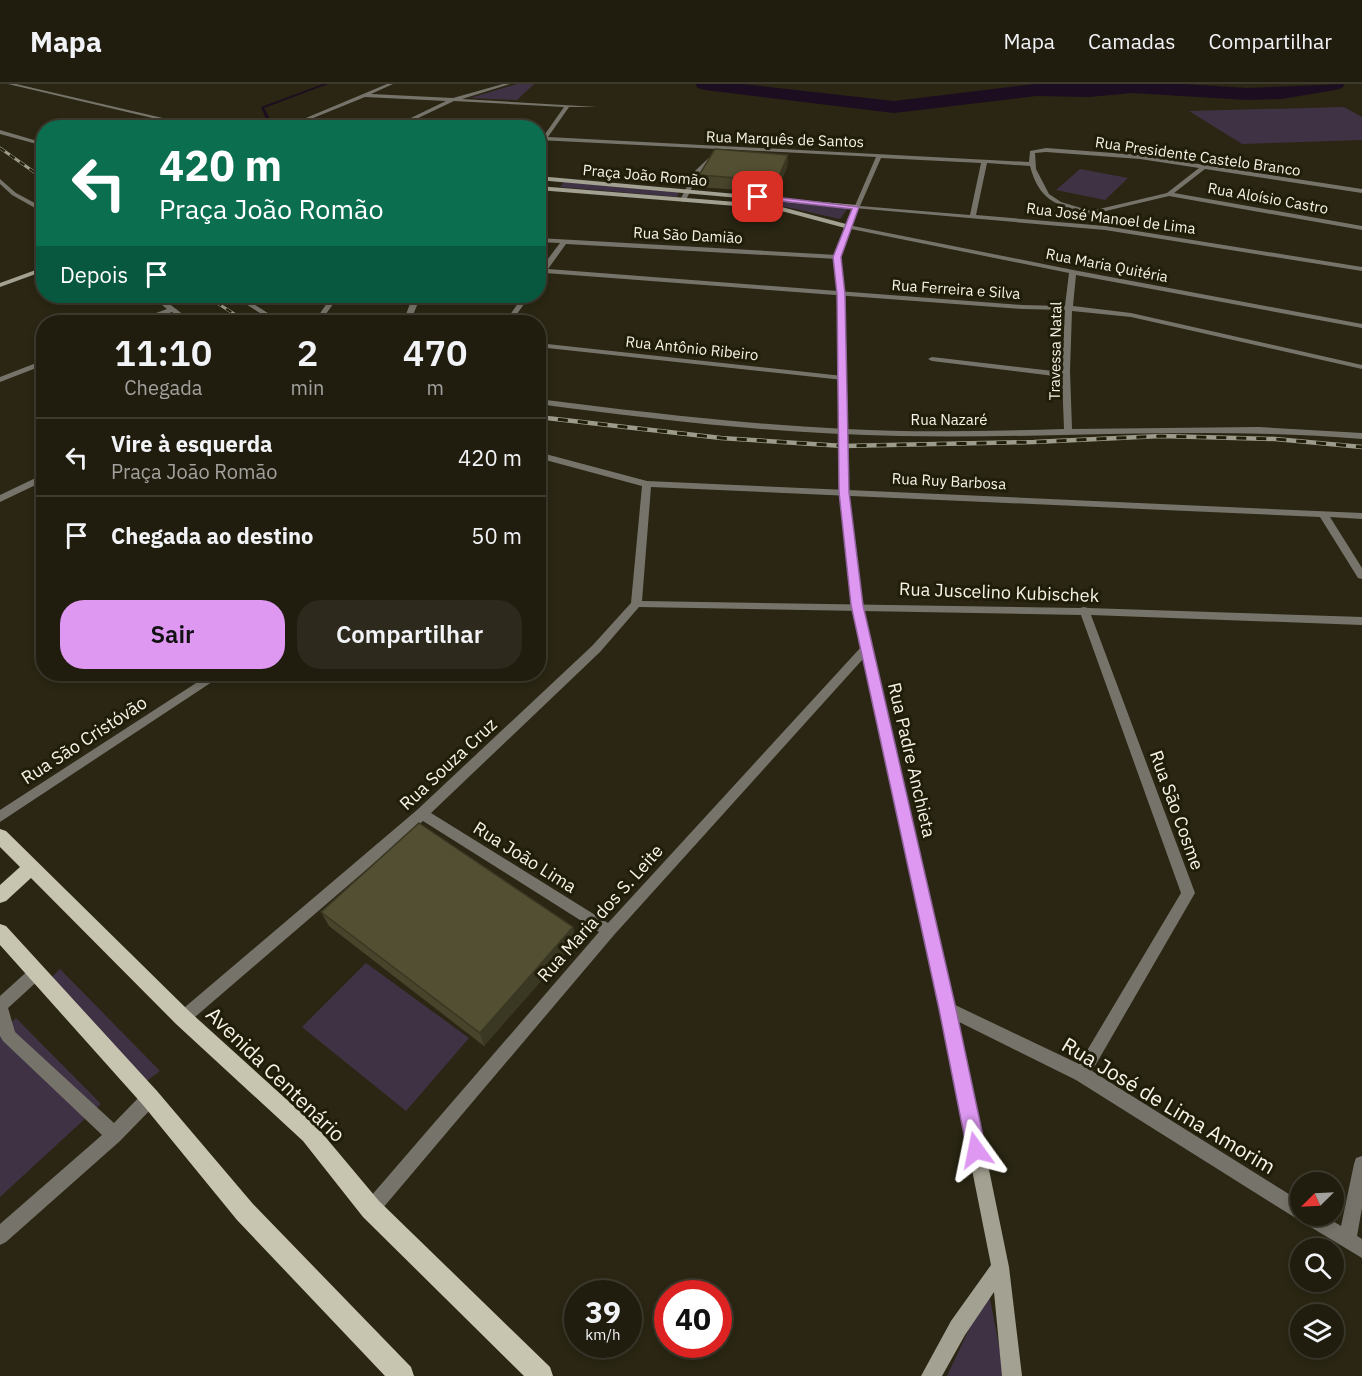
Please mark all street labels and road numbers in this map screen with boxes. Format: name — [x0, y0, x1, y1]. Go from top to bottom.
street label: Rua Marquês de Santos — [706, 127, 864, 151]
street label: Rua Presidente Castelo Branco — [1094, 132, 1302, 180]
street label: Praça João Romão — [582, 160, 708, 190]
street label: Rua Aloísio Castro — [1206, 178, 1330, 218]
street label: Rua José Manoel de Lima — [1025, 198, 1197, 238]
street label: Rua São Damião — [633, 223, 743, 247]
street label: Rua Maria Quitéria — [1044, 244, 1170, 286]
street label: Rua Ferreira e Silva — [891, 275, 1021, 303]
street label: Travessa Natal — [1045, 301, 1065, 401]
street label: Rua Antônio Ribeiro — [625, 332, 759, 364]
street label: Rua Nazaré — [911, 410, 987, 429]
street label: Rua Ruy Barbosa — [891, 469, 1007, 493]
street label: Rua Juscelino Kubischek — [898, 577, 1100, 607]
street label: Rua Padre Anchieta — [883, 680, 941, 840]
street label: Rua São Cristóvão — [17, 691, 151, 789]
street label: Rua Souza Cruz — [394, 713, 502, 815]
street label: Rua São Cosme — [1145, 747, 1209, 873]
street label: Rua João Lima — [469, 816, 581, 898]
street label: Rua Maria dos S. Leite — [532, 839, 668, 987]
street label: Avenida Centenário — [200, 1000, 352, 1148]
street label: Rua José de Lima Amorim — [1057, 1030, 1281, 1180]

